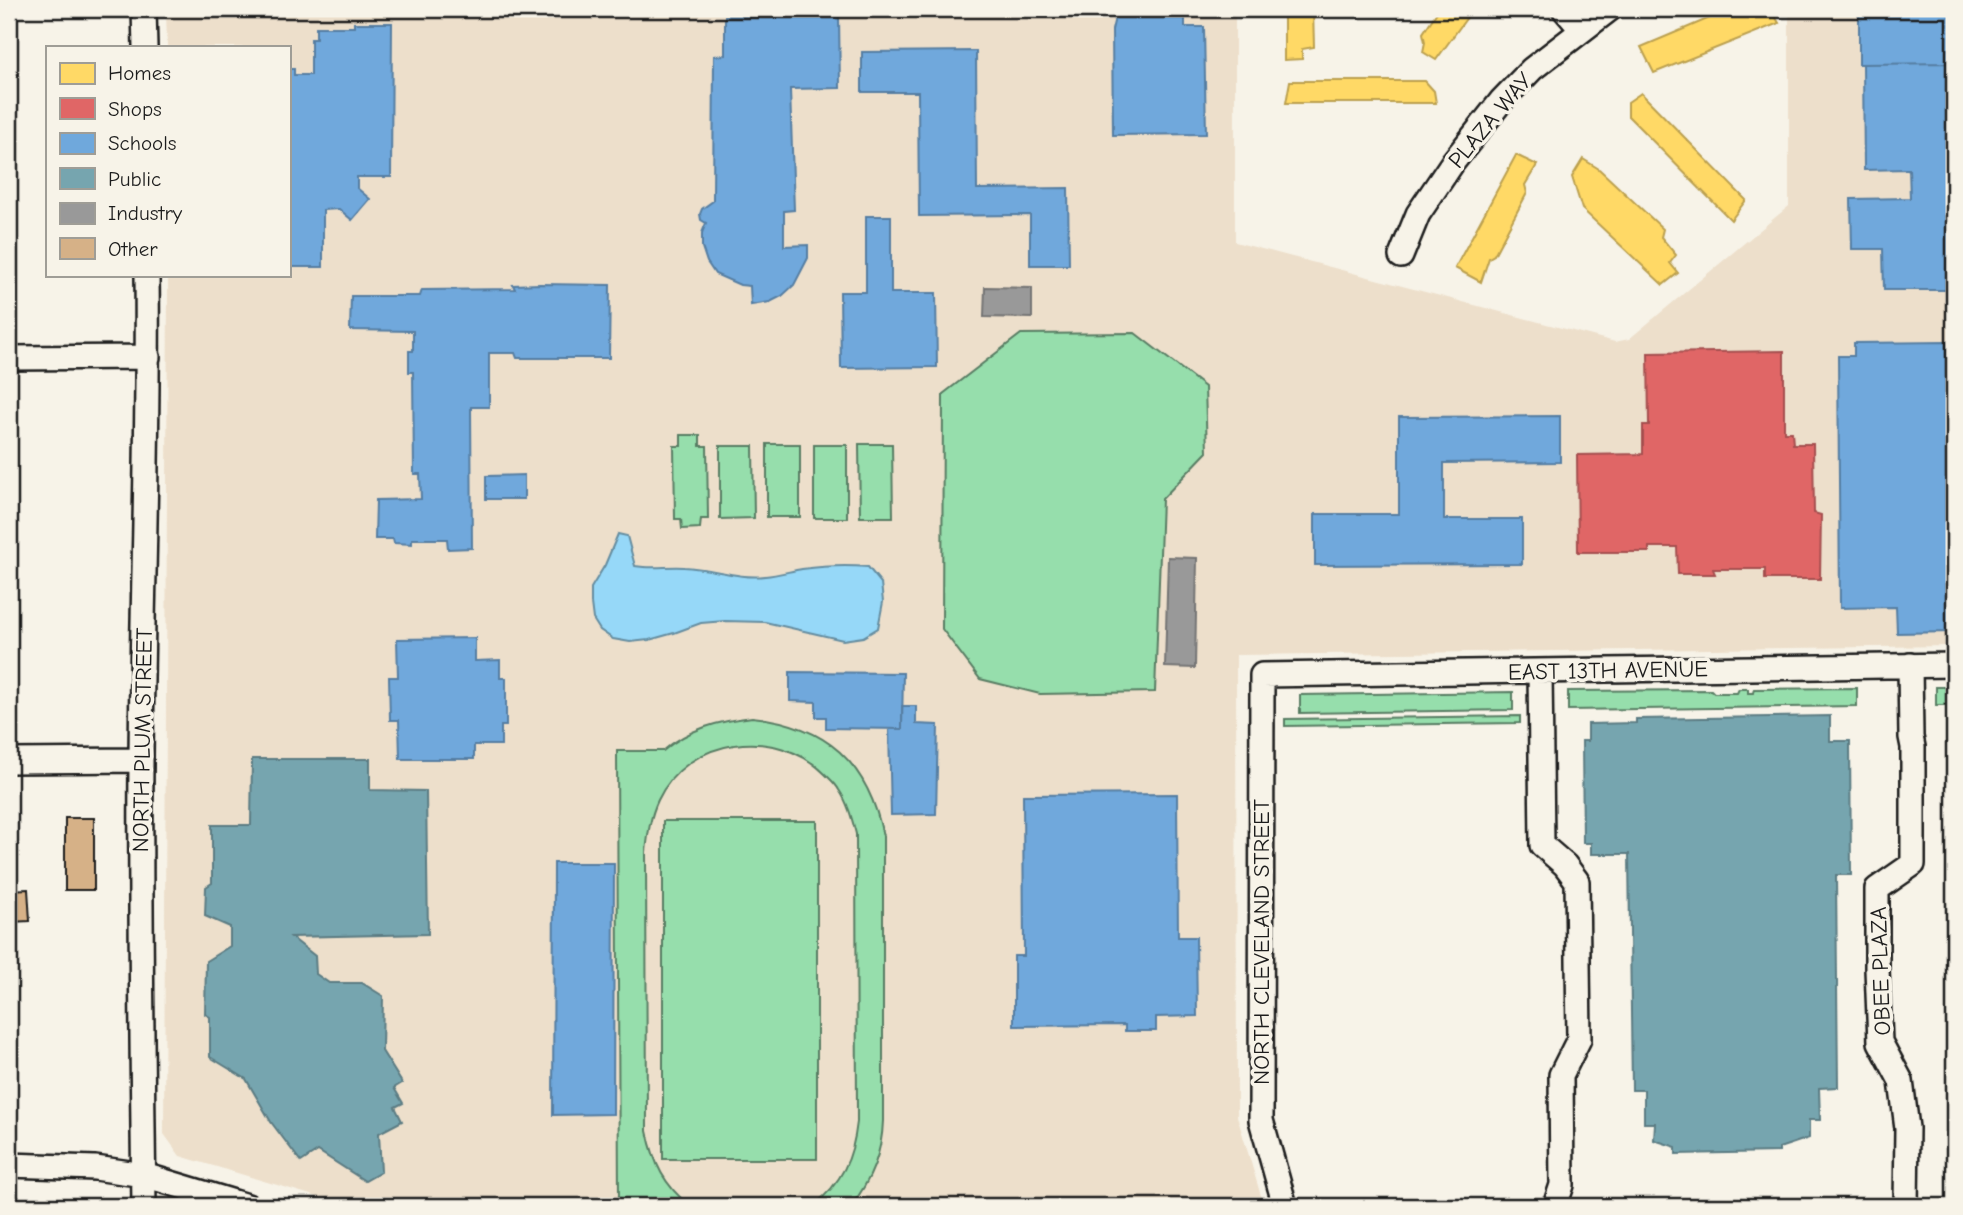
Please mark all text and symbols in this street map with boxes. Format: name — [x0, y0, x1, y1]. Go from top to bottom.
legend — [46, 46, 290, 276]
text: Homes — [108, 61, 171, 85]
street label: PLAZA WAY — [1443, 67, 1538, 174]
text: Shops — [108, 97, 162, 121]
text: Schools — [108, 131, 177, 155]
text: Public — [108, 167, 161, 191]
text: Industry — [108, 201, 183, 225]
text: Other — [108, 237, 158, 261]
street label: NORTH PLUM STREET — [127, 627, 158, 853]
street label: EAST 13TH AVENUE — [1508, 655, 1708, 686]
street label: NORTH CLEVELAND STREET — [1248, 799, 1275, 1085]
street label: OBEE PLAZA — [1865, 906, 1896, 1036]

